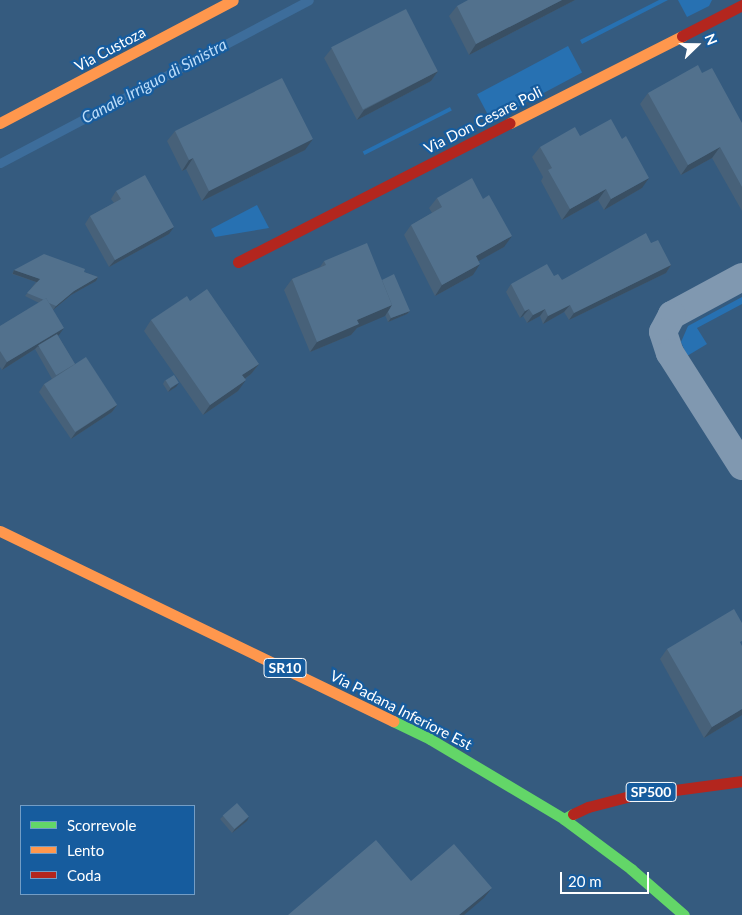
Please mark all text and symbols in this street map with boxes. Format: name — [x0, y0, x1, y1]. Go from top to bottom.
north arrow — [672, 20, 722, 70]
street label: Via Custoza — [71, 23, 149, 75]
text: N — [701, 31, 721, 47]
water label: Canale Irriguo di Sinistra — [78, 35, 230, 127]
street label: Via Don Cesare Poli — [421, 82, 545, 158]
road number: SR10 — [262, 656, 308, 680]
street label: Via Padana Inferiore Est — [327, 666, 475, 754]
road number: SP500 — [625, 780, 677, 804]
legend — [20, 805, 195, 895]
text: Scorrevole — [67, 816, 137, 834]
text: Lento — [67, 841, 104, 859]
scale bar — [562, 862, 651, 894]
text: Coda — [67, 866, 101, 884]
text: 20 m — [568, 872, 602, 890]

